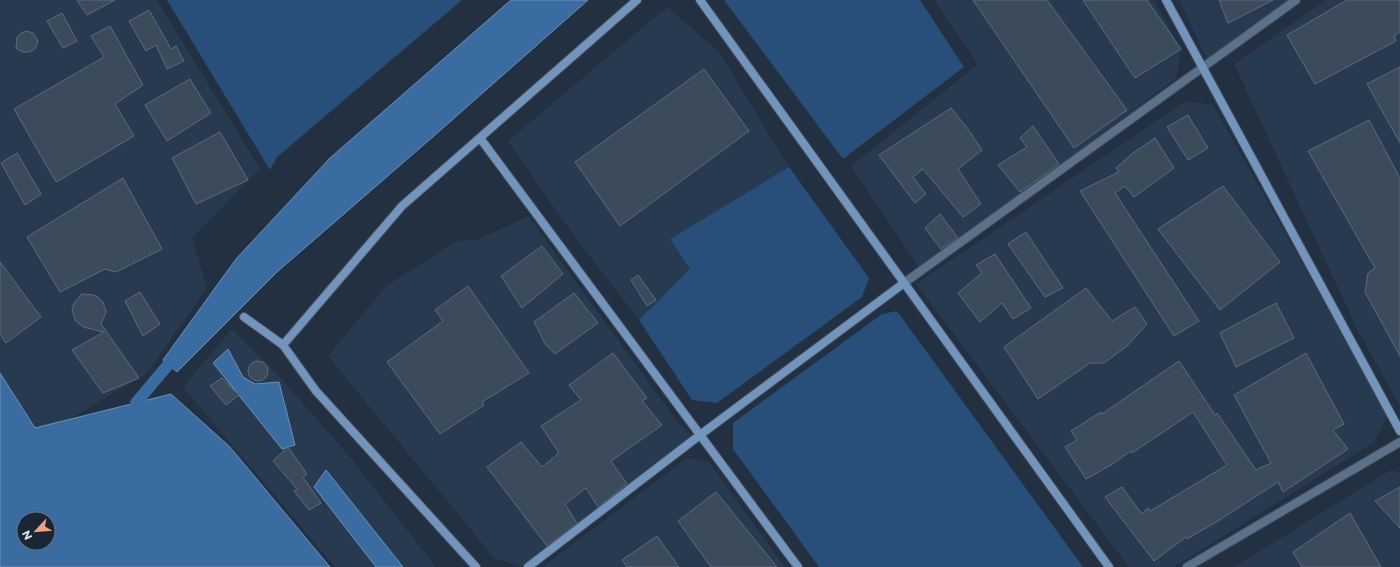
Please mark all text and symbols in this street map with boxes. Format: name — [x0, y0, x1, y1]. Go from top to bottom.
north arrow — [16, 511, 56, 551]
text: N — [19, 528, 35, 542]

